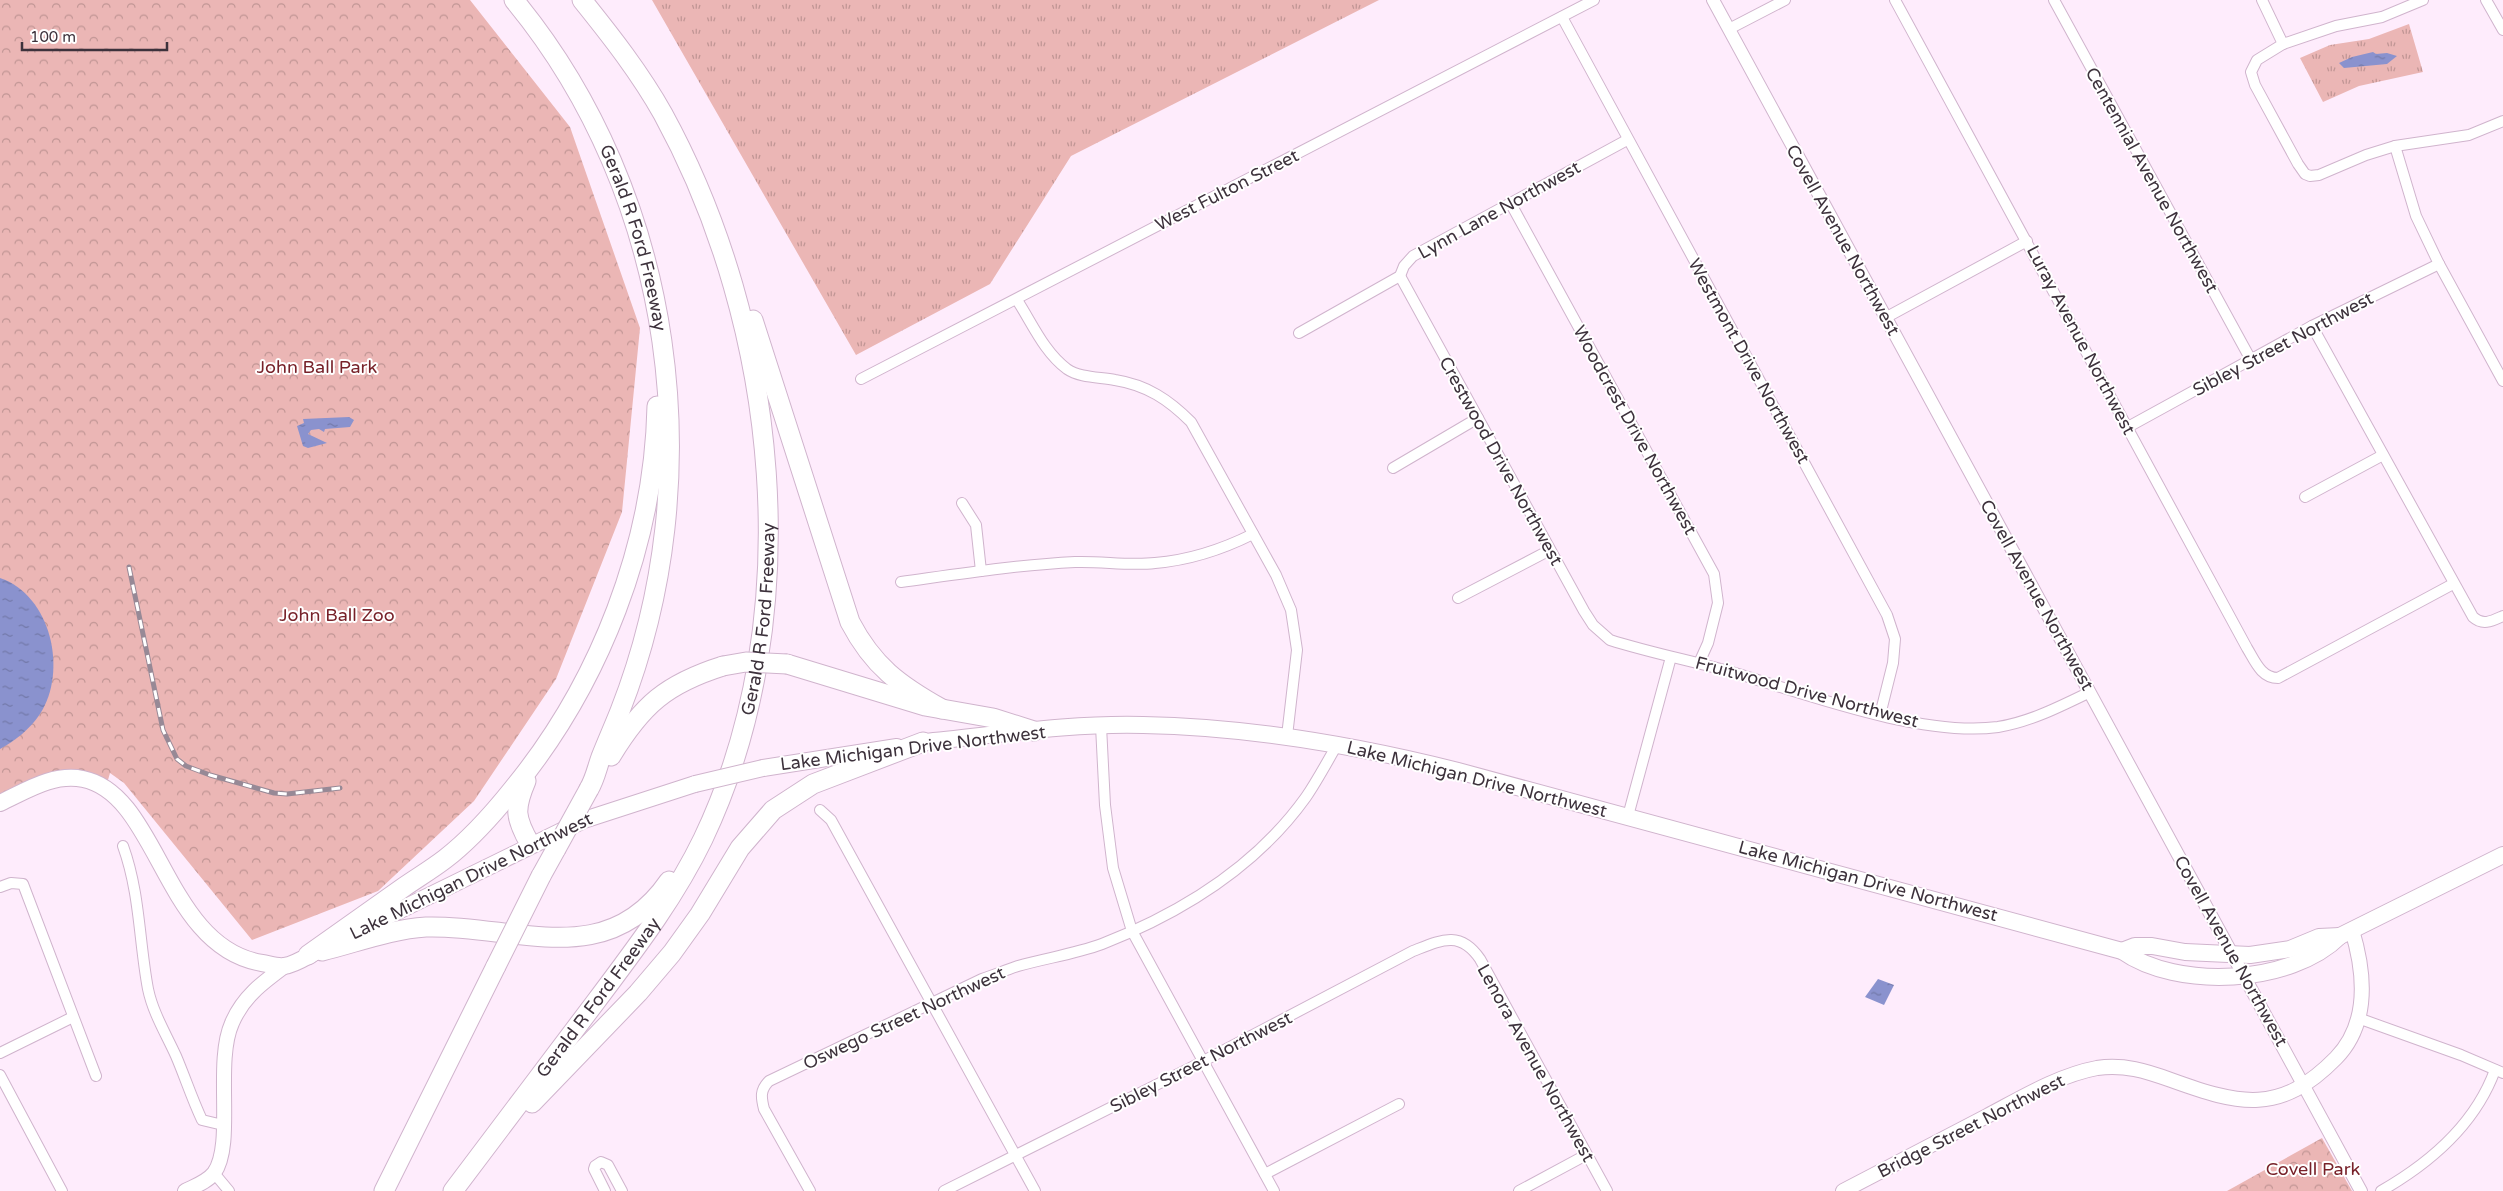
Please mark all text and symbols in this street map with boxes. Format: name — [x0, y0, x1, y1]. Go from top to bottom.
scale bar — [22, 20, 168, 52]
text: 100 m — [30, 28, 76, 46]
street label: Centennial Avenue Northwest — [2081, 63, 2223, 297]
street label: Gerald R Ford Freeway — [595, 141, 671, 333]
street label: Covell Avenue Northwest — [1781, 141, 1905, 339]
street label: West Fulton Street — [1152, 144, 1303, 236]
street label: Lynn Lane Northwest — [1414, 156, 1584, 264]
street label: Luray Avenue Northwest — [2022, 242, 2140, 438]
street label: Westmont Drive Northwest — [1683, 255, 1815, 468]
street label: Sibley Street Northwest — [2189, 287, 2377, 401]
street label: Woodcrest Drive Northwest — [1568, 322, 1702, 538]
street label: Crestwood Drive Northwest — [1434, 353, 1568, 569]
park label: John Ball Park — [257, 356, 377, 378]
street label: Covell Avenue Northwest — [1975, 496, 2099, 694]
street label: Gerald R Ford Freeway — [736, 522, 779, 718]
park label: John Ball Zoo — [279, 604, 395, 626]
street label: Fruitwood Drive Northwest — [1693, 652, 1921, 732]
street label: Lake Michigan Drive Northwest — [779, 721, 1047, 775]
street label: Lake Michigan Drive Northwest — [1345, 736, 1609, 822]
street label: Lake Michigan Drive Northwest — [346, 807, 596, 944]
street label: Lake Michigan Drive Northwest — [1736, 836, 2000, 926]
street label: Covell Avenue Northwest — [2169, 852, 2293, 1050]
street label: Gerald R Ford Freeway — [532, 913, 665, 1082]
street label: Lenora Avenue Northwest — [1472, 960, 1600, 1166]
street label: Oswego Street Northwest — [800, 961, 1008, 1074]
street label: Sibley Street Northwest — [1106, 1006, 1296, 1117]
street label: Bridge Street Northwest — [1874, 1069, 2068, 1183]
park label: Covell Park — [2266, 1158, 2361, 1180]

